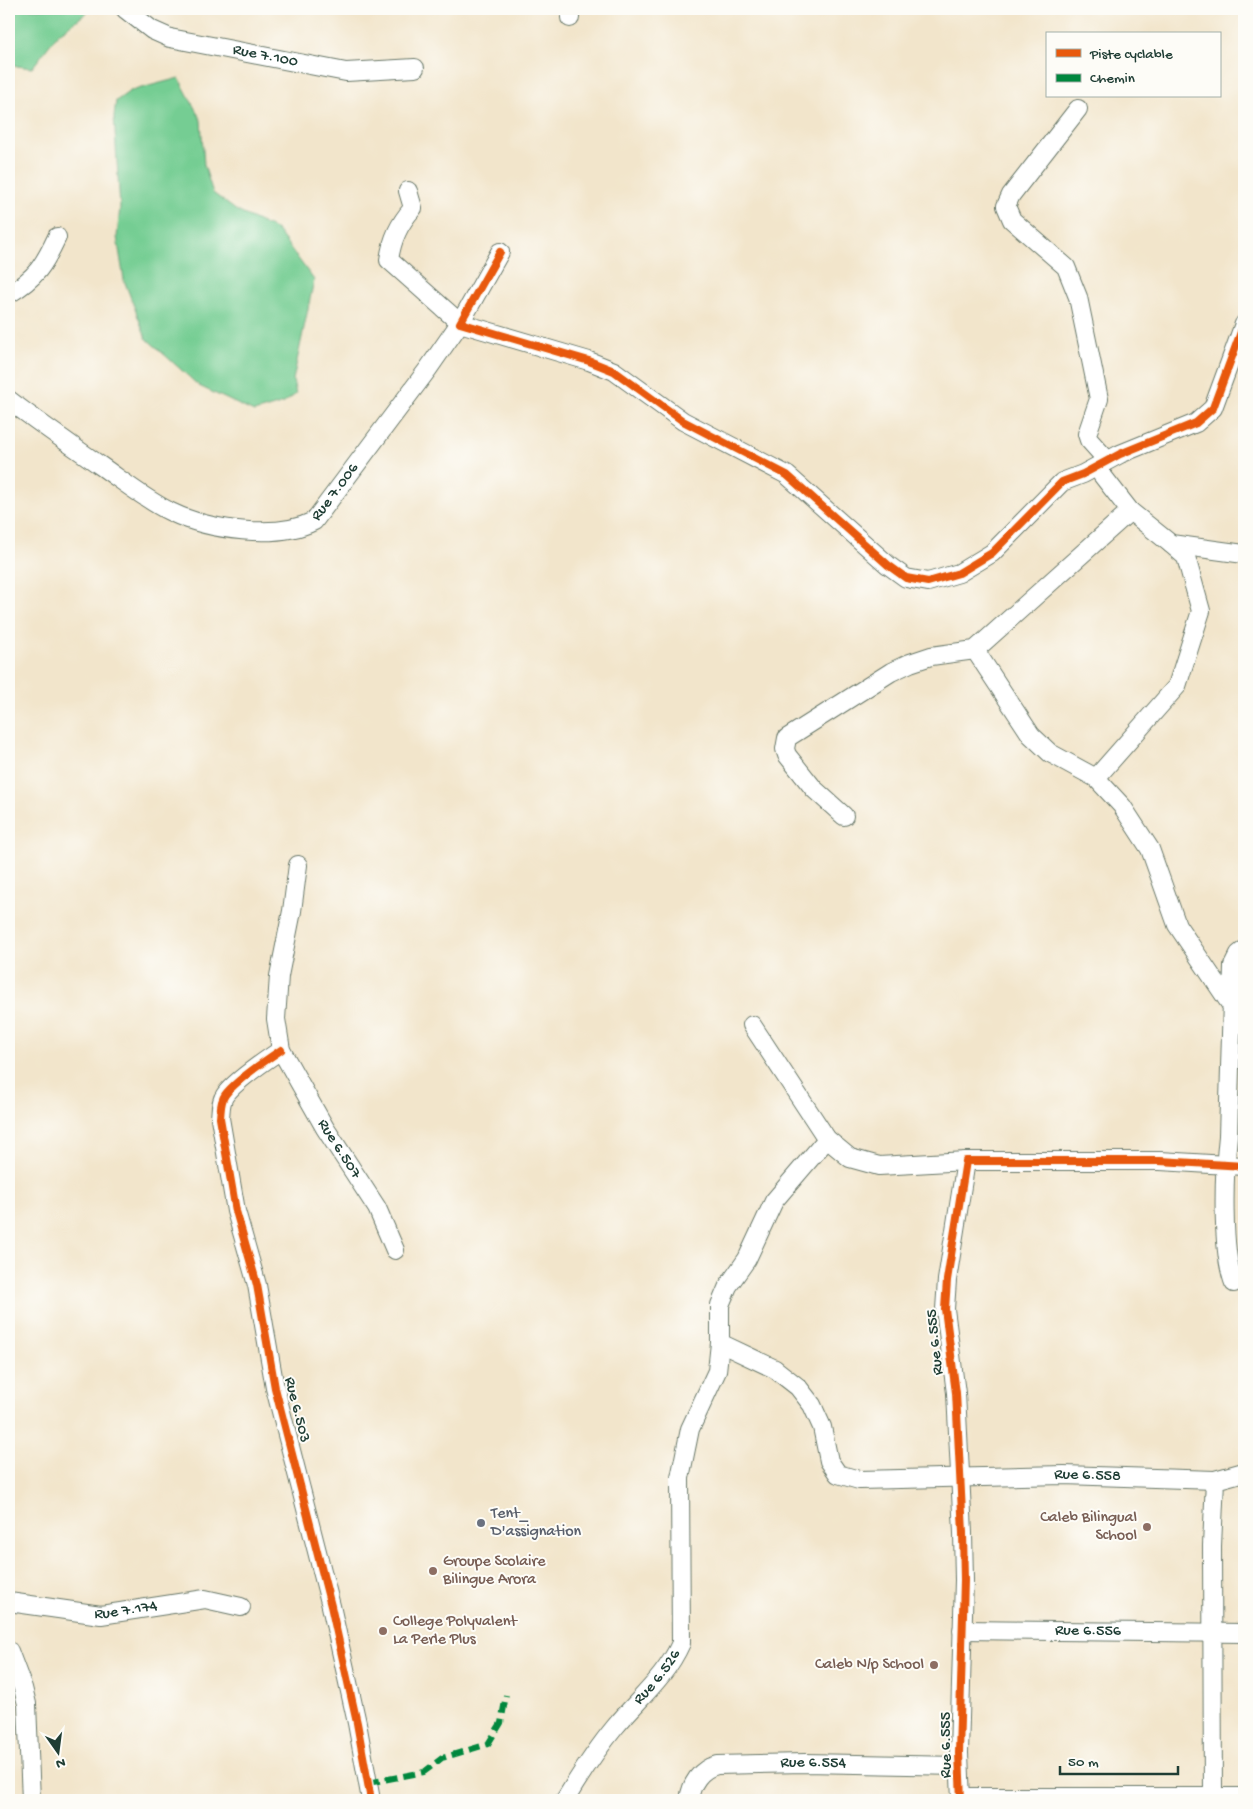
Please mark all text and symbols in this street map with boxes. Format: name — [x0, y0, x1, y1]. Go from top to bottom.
legend — [1046, 32, 1220, 98]
street label: Rue 7.100 — [231, 41, 300, 72]
text: Piste cyclable — [1089, 46, 1173, 64]
text: Chemin — [1090, 70, 1135, 88]
street label: Rue 7.006 — [308, 459, 364, 525]
street label: Rue 6.507 — [313, 1116, 365, 1183]
street label: Rue 6.555 — [923, 1308, 949, 1376]
street label: Rue 6.503 — [279, 1375, 313, 1445]
street label: Rue 6.558 — [1054, 1465, 1121, 1486]
place label: Tent_ D'assignation — [490, 1505, 582, 1542]
place label: Caleb Bilingual School — [1040, 1509, 1137, 1546]
marker: Tent_ D'assignation — [475, 1517, 487, 1529]
marker: Caleb Bilingual School — [1141, 1521, 1153, 1533]
place label: Groupe Scolaire Bilingue Arora — [442, 1553, 546, 1590]
marker: Groupe Scolaire Bilingue Arora — [427, 1565, 439, 1577]
street label: Rue 7.174 — [93, 1597, 159, 1625]
place label: College Polyvalent La Perle Plus — [393, 1613, 518, 1650]
street label: Rue 6.556 — [1055, 1621, 1122, 1641]
marker: College Polyvalent La Perle Plus — [377, 1625, 389, 1637]
street label: Rue 6.526 — [630, 1646, 686, 1709]
place label: Caleb N/p School — [815, 1656, 924, 1675]
marker: Caleb N/p School — [928, 1659, 940, 1671]
street label: Rue 6.555 — [938, 1712, 957, 1778]
north arrow — [32, 1726, 82, 1776]
scale bar — [1060, 1744, 1178, 1776]
text: N — [54, 1753, 67, 1772]
street label: Rue 6.554 — [780, 1753, 847, 1773]
text: 50 m — [1068, 1754, 1099, 1772]

